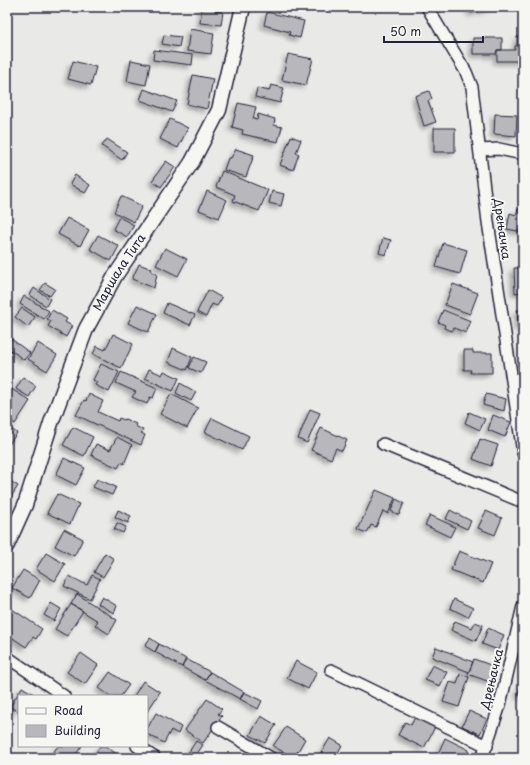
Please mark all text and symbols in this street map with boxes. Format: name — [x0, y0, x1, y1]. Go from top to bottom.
scale bar — [384, 18, 483, 44]
text: 50 m — [390, 22, 421, 40]
street label: Дрењачка — [490, 196, 516, 261]
street label: Маршала Тита — [88, 229, 149, 314]
street label: Дрењачка — [475, 646, 507, 712]
legend — [18, 695, 148, 747]
text: Road — [54, 701, 83, 719]
text: Building — [54, 721, 101, 739]

